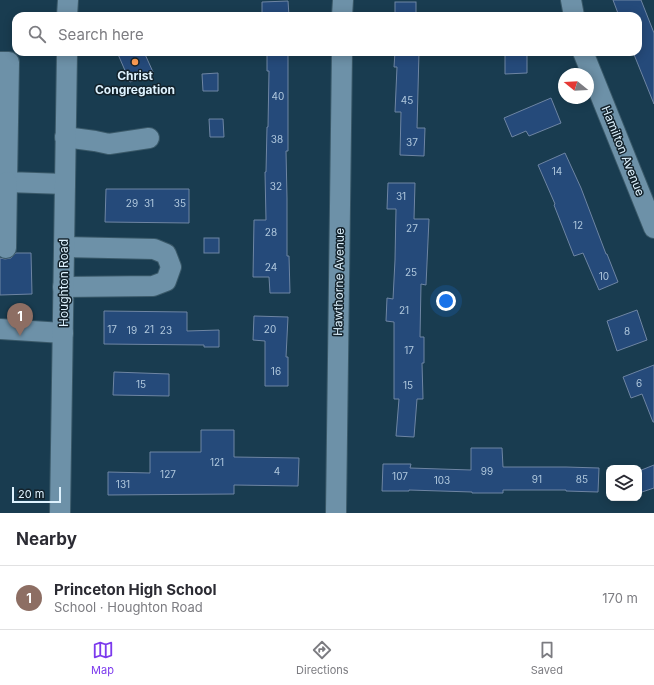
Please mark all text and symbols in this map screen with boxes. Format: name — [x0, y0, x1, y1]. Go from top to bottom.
search box — [12, 12, 642, 56]
icon: search — [26, 23, 48, 45]
text: Search here — [58, 25, 144, 44]
marker: Christ Congregation — [130, 57, 140, 67]
place label: Christ Congregation — [95, 68, 175, 97]
north arrow — [558, 68, 594, 104]
house number: 40 — [272, 90, 284, 102]
house number: 45 — [401, 94, 413, 106]
street label: Hamilton Avenue — [599, 104, 648, 198]
house number: 38 — [271, 133, 283, 145]
house number: 37 — [406, 136, 418, 148]
house number: 14 — [552, 165, 562, 177]
house number: 32 — [270, 180, 282, 192]
house number: 31 — [396, 190, 406, 202]
house number: 29 — [126, 197, 138, 209]
house number: 31 — [144, 197, 154, 209]
house number: 35 — [174, 197, 186, 209]
house number: 12 — [573, 219, 583, 231]
house number: 27 — [406, 222, 418, 234]
house number: 28 — [265, 226, 277, 238]
street label: Hawthorne Avenue — [330, 228, 347, 336]
street label: Houghton Road — [56, 239, 71, 327]
house number: 24 — [265, 261, 277, 273]
house number: 25 — [405, 266, 417, 278]
house number: 10 — [599, 270, 609, 282]
your location — [436, 291, 456, 311]
pin: 1 — [7, 303, 33, 336]
house number: 21 — [399, 304, 409, 316]
house number: 17 — [107, 323, 117, 335]
house number: 21 — [144, 323, 154, 335]
house number: 20 — [264, 323, 276, 335]
house number: 19 — [127, 324, 137, 336]
house number: 23 — [160, 324, 172, 336]
house number: 8 — [624, 325, 630, 337]
house number: 17 — [404, 344, 414, 356]
house number: 16 — [271, 365, 281, 377]
house number: 6 — [636, 377, 642, 389]
house number: 15 — [136, 378, 146, 390]
house number: 15 — [403, 379, 413, 391]
house number: 121 — [210, 456, 224, 468]
house number: 4 — [274, 465, 280, 477]
house number: 99 — [481, 465, 493, 477]
map controls — [606, 465, 642, 501]
button: layers — [606, 465, 642, 501]
house number: 127 — [160, 468, 176, 480]
house number: 107 — [392, 470, 408, 482]
house number: 91 — [532, 473, 542, 485]
house number: 85 — [576, 473, 588, 485]
house number: 103 — [434, 474, 450, 486]
house number: 131 — [116, 478, 130, 490]
scale bar — [12, 485, 61, 504]
text: 20 m — [18, 487, 44, 501]
text: Nearby — [16, 529, 77, 549]
text: Princeton High School — [54, 580, 217, 599]
text: 1 — [26, 590, 32, 606]
text: 170 m — [602, 590, 638, 606]
text: School · Houghton Road — [54, 599, 203, 615]
tab: Map — [91, 639, 114, 677]
tab: Directions — [296, 639, 349, 677]
tab: Saved — [531, 639, 563, 677]

